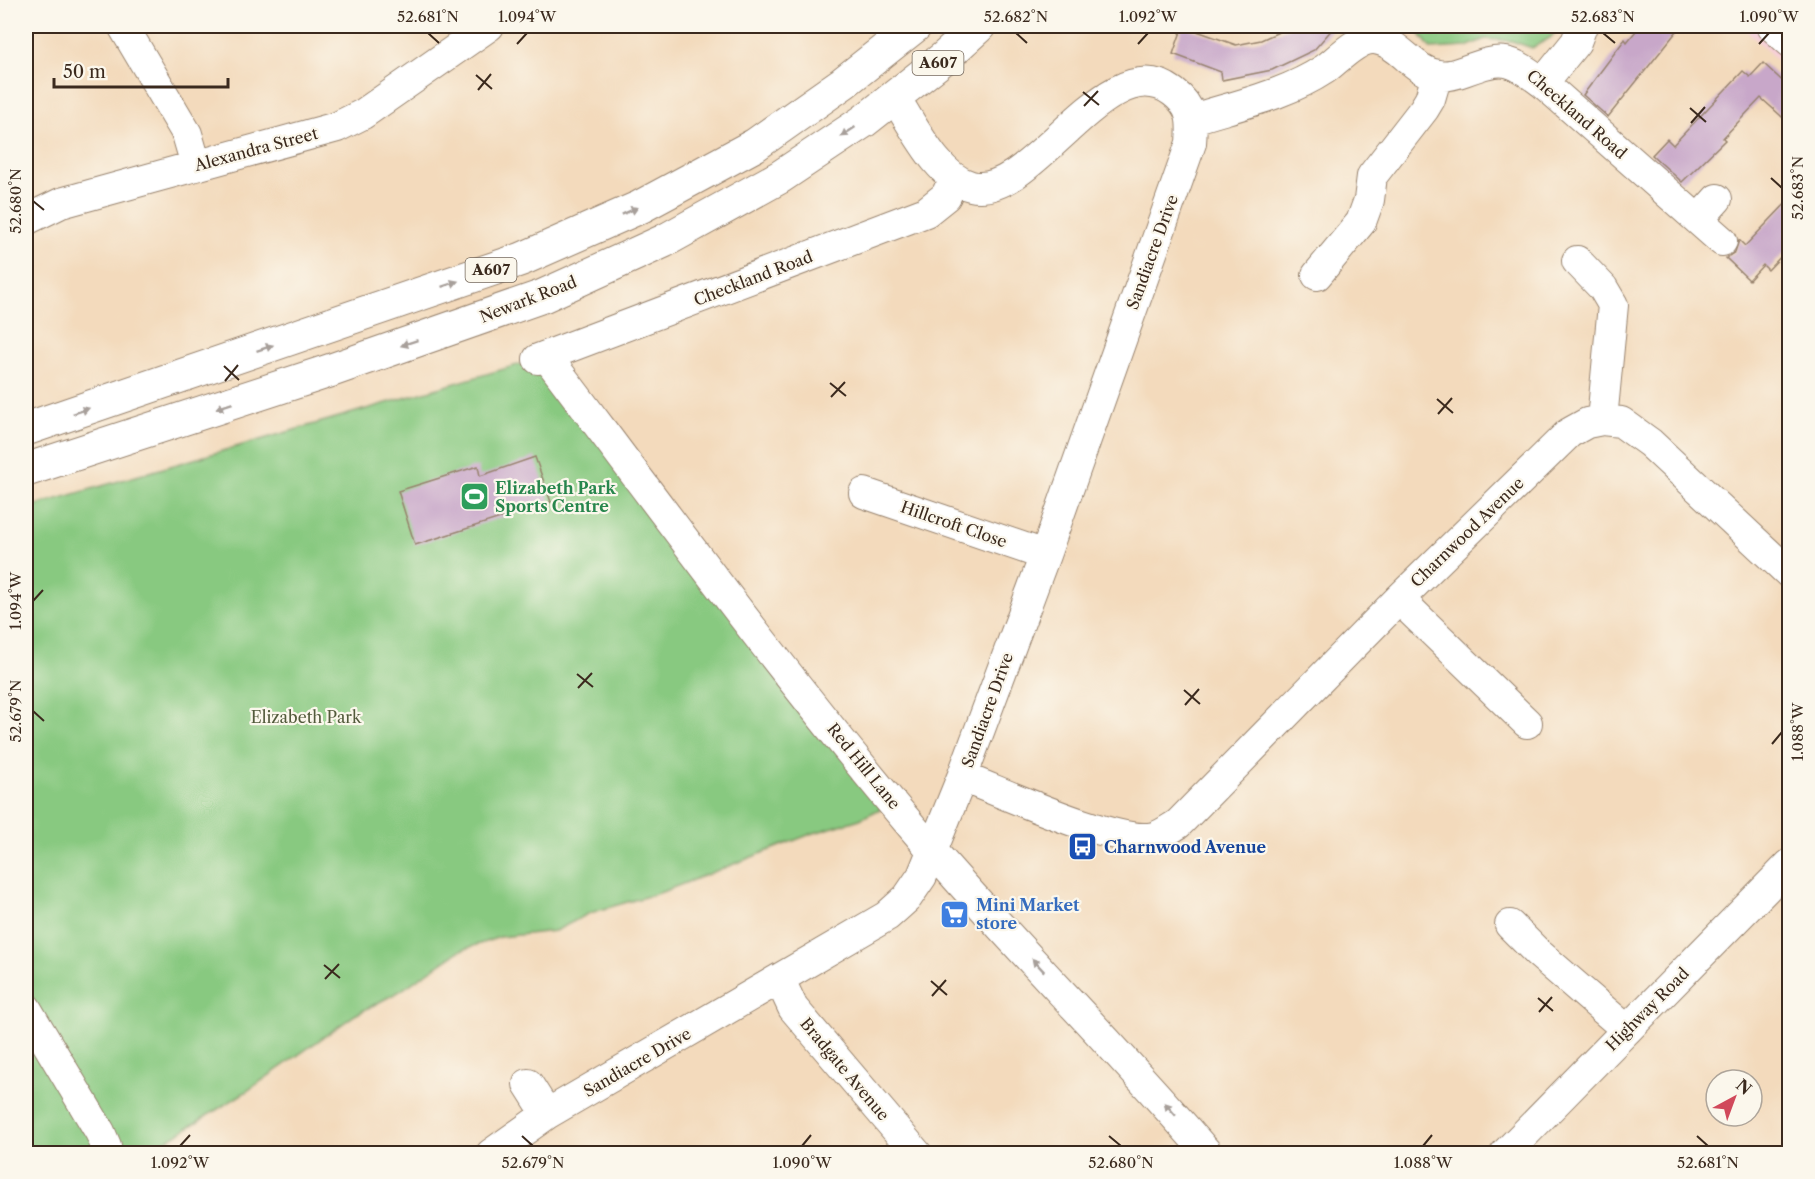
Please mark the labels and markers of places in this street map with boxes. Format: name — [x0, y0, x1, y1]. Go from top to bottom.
place label: Elizabeth Park Sports Centre — [495, 478, 616, 516]
sports icon: Elizabeth Park Sports Centre — [458, 481, 490, 513]
bus stop icon: Charnwood Avenue — [1067, 831, 1099, 863]
place label: Charnwood Avenue — [1104, 837, 1267, 857]
place label: Mini Market store — [976, 895, 1080, 933]
supermarket icon: Mini Market store — [939, 898, 971, 930]

